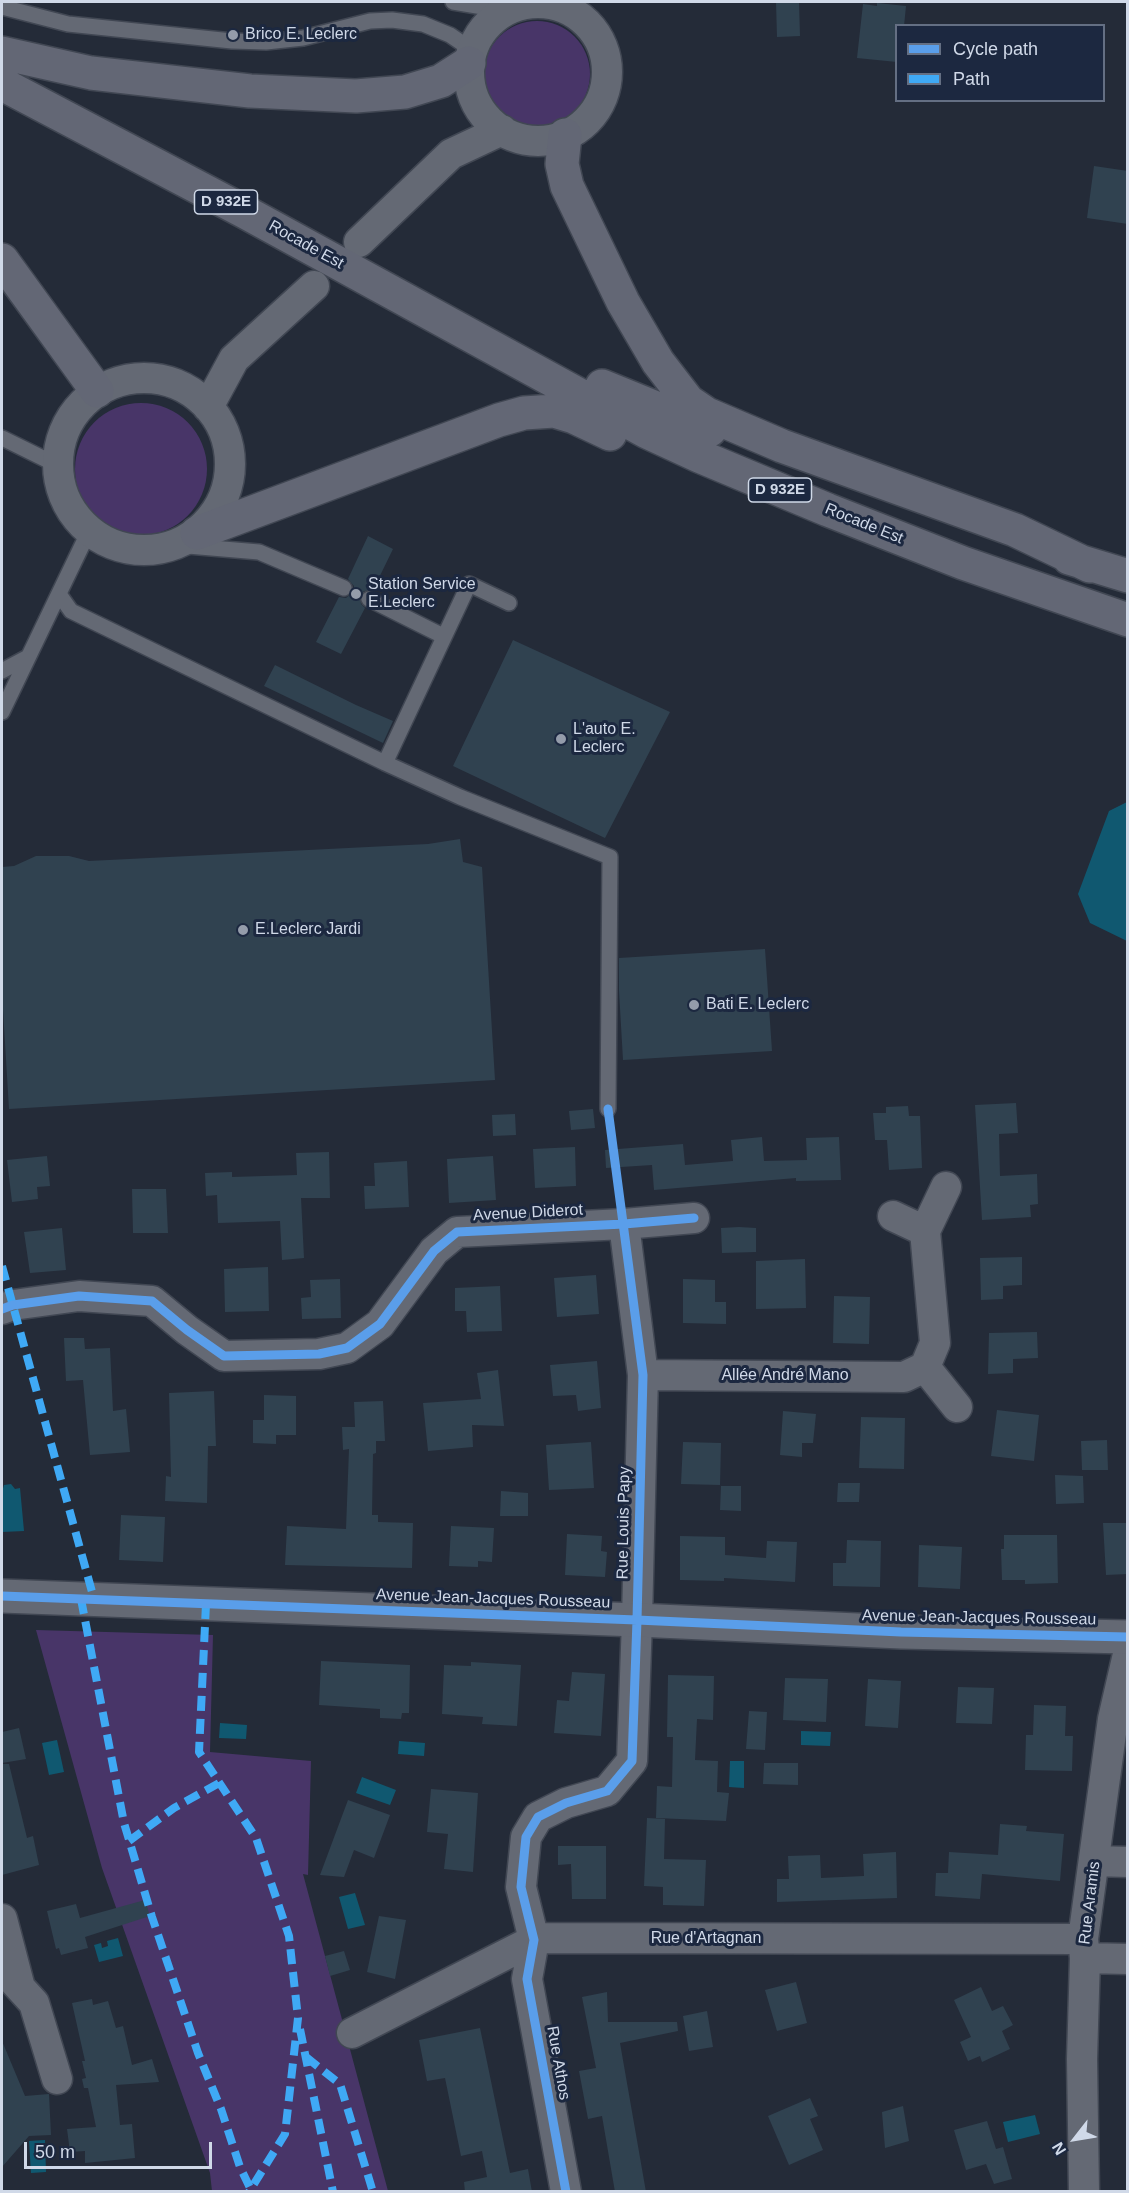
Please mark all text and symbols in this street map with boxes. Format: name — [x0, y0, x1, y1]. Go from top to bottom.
legend — [895, 24, 1105, 102]
place label: Brico E. Leclerc — [245, 25, 357, 45]
marker: Brico E. Leclerc — [226, 28, 240, 42]
text: Cycle path — [953, 39, 1038, 59]
text: Path — [953, 69, 990, 89]
road number: D 932E — [194, 190, 258, 214]
street label: Rocade Est — [265, 217, 347, 273]
road number: D 932E — [748, 478, 812, 502]
street label: Rocade Est — [822, 500, 906, 548]
place label: Station Service E.Leclerc — [368, 575, 476, 613]
marker: Station Service E.Leclerc — [349, 587, 363, 601]
place label: L'auto E. Leclerc — [573, 720, 636, 758]
marker: L'auto E. Leclerc — [554, 732, 568, 746]
place label: E.Leclerc Jardi — [255, 920, 361, 940]
marker: E.Leclerc Jardi — [236, 923, 250, 937]
place label: Bati E. Leclerc — [706, 995, 809, 1015]
marker: Bati E. Leclerc — [687, 998, 701, 1012]
street label: Avenue Diderot — [473, 1201, 583, 1225]
street label: Allée André Mano — [721, 1366, 849, 1386]
street label: Rue Louis Papy — [613, 1466, 635, 1580]
street label: Avenue Jean-Jacques Rousseau — [375, 1585, 611, 1613]
street label: Avenue Jean-Jacques Rousseau — [862, 1606, 1096, 1630]
street label: Rue Aramis — [1075, 1860, 1105, 1946]
street label: Rue d'Artagnan — [651, 1929, 761, 1949]
street label: Rue Athos — [542, 2025, 574, 2101]
north arrow — [1045, 2109, 1105, 2169]
scale bar — [27, 2130, 214, 2168]
text: N — [1049, 2139, 1069, 2158]
text: 50 m — [35, 2142, 75, 2162]

